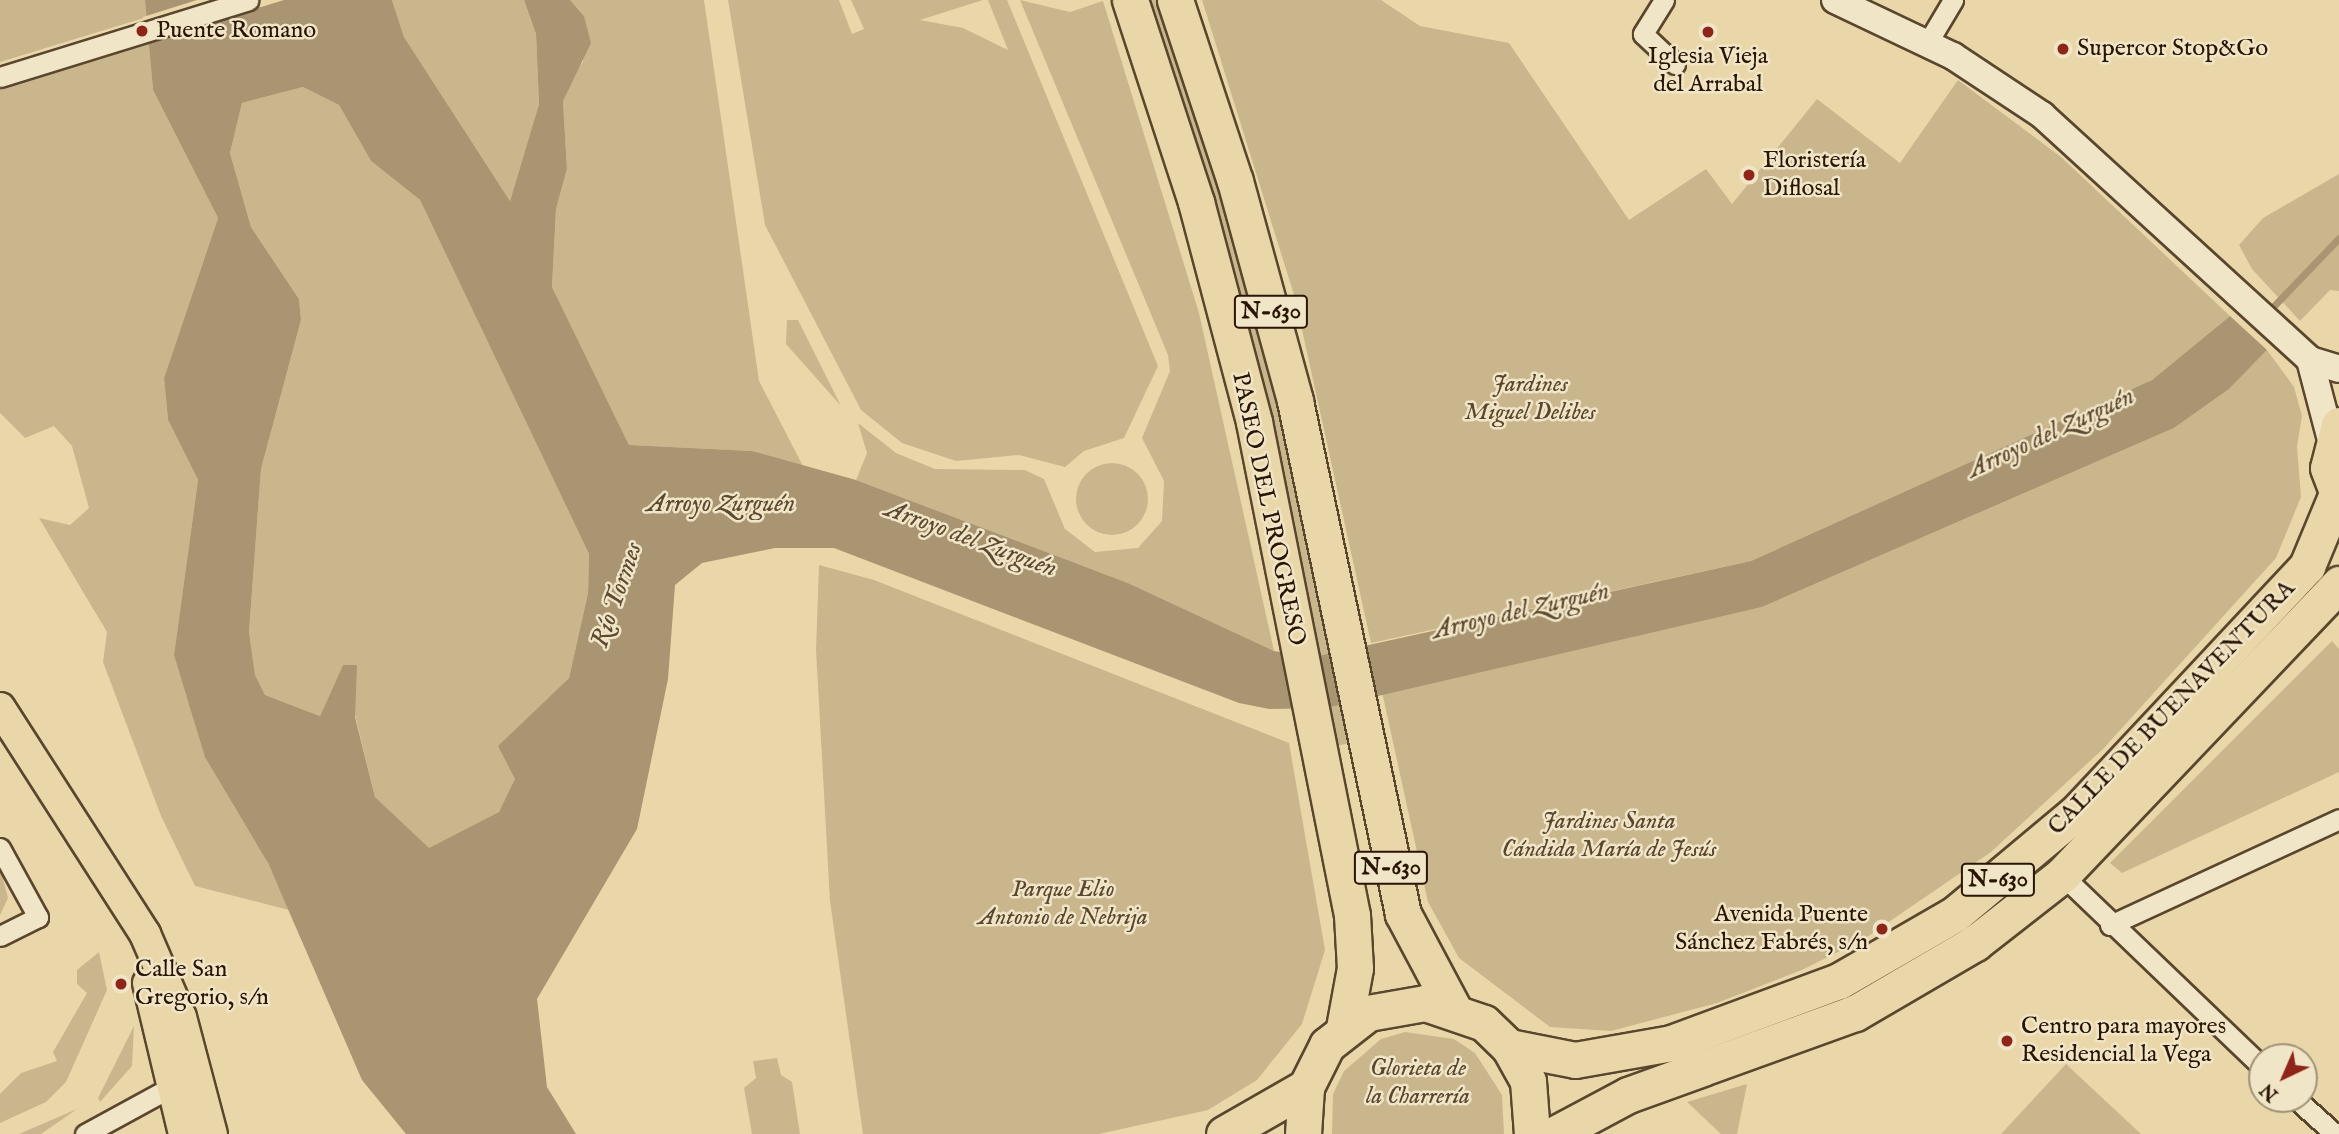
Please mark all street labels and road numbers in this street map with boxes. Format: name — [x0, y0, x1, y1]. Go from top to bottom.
road number: N-630 — [1232, 292, 1310, 332]
street label: PASEO DEL PROGRESO — [1225, 370, 1311, 648]
street label: CALLE DE BUENAVENTURA — [2042, 575, 2302, 841]
road number: N-630 — [1352, 848, 1430, 888]
road number: N-630 — [1960, 860, 2036, 900]

